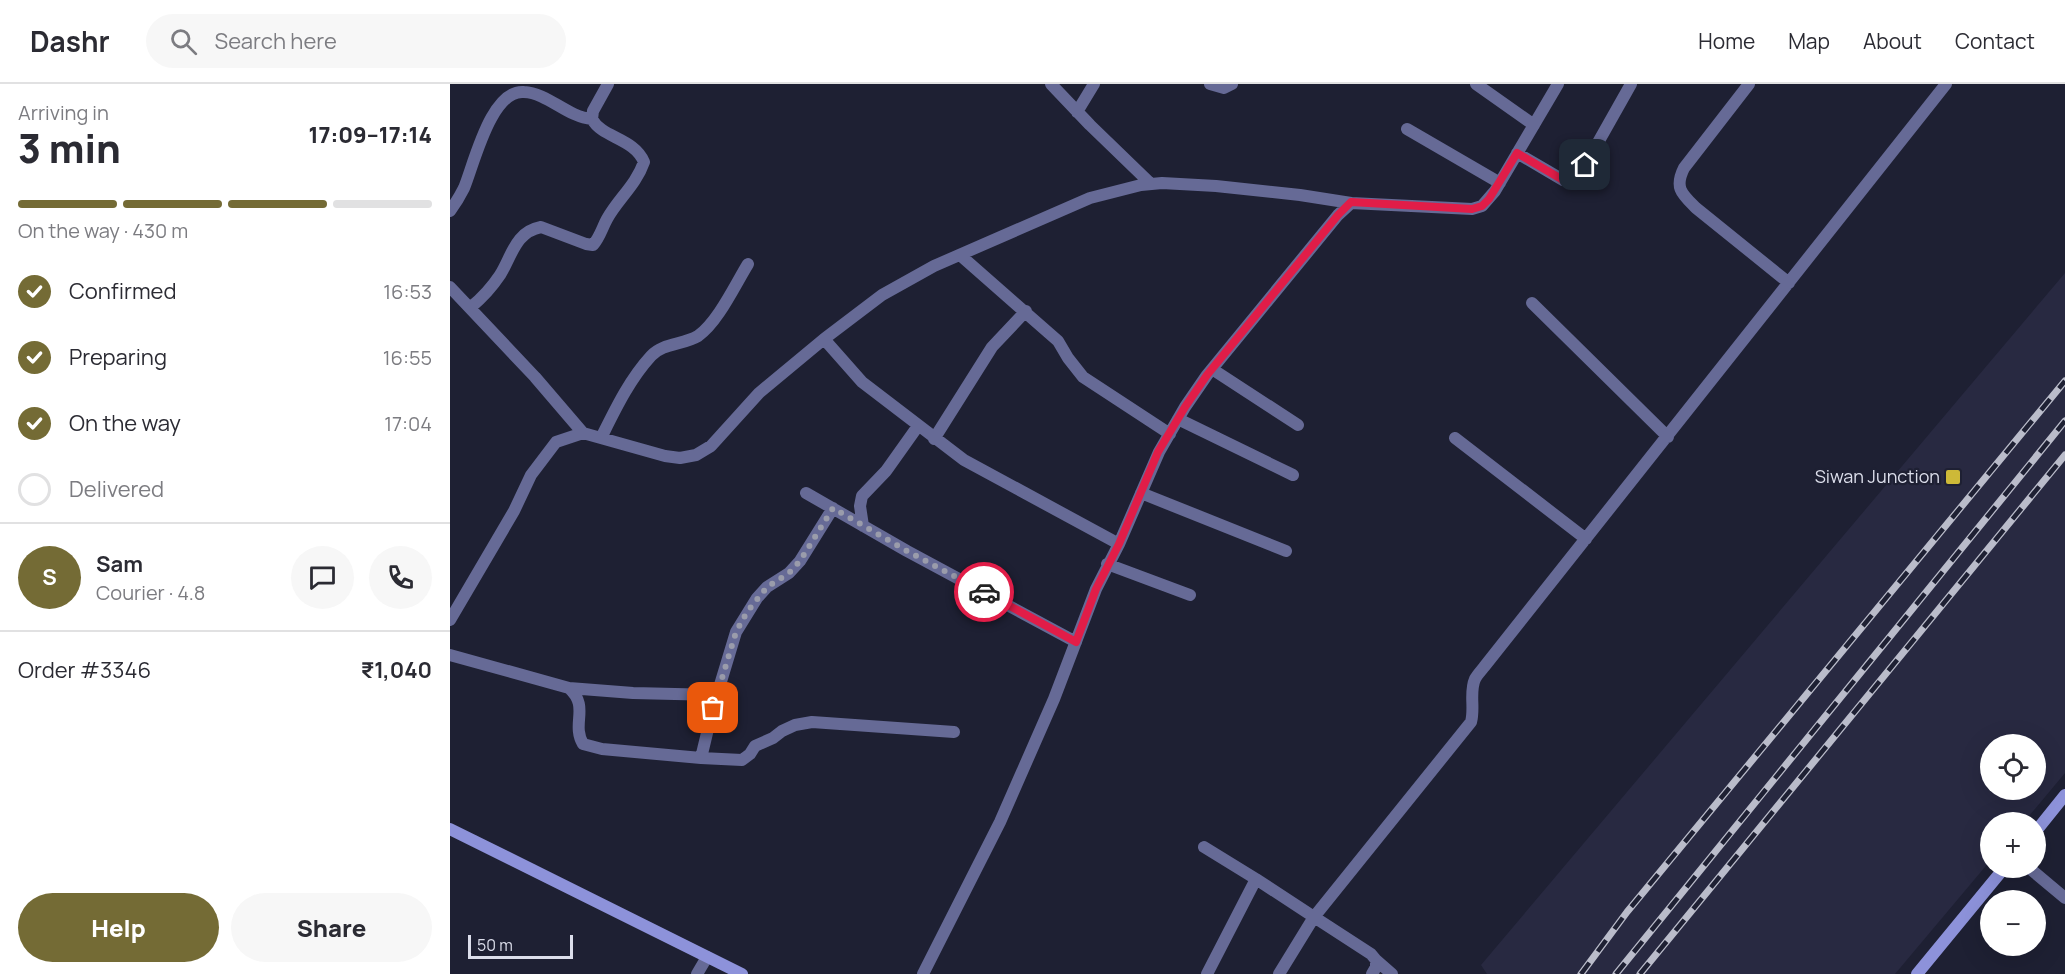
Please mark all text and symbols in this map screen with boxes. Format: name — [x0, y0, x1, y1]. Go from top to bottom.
search box — [146, 14, 566, 68]
text: Dashr — [30, 22, 110, 60]
icon: search — [167, 25, 200, 58]
text: Search here — [215, 26, 337, 56]
text: Home — [1698, 27, 1755, 55]
text: Map — [1788, 27, 1830, 55]
text: About — [1863, 27, 1922, 55]
text: Contact — [1955, 27, 2035, 55]
text: Arriving in — [18, 99, 109, 126]
text: 17:09–17:14 — [308, 120, 432, 150]
text: 3 min — [18, 121, 121, 175]
pin — [1559, 139, 1610, 190]
icon: home — [1568, 148, 1601, 181]
text: On the way · 430 m — [18, 217, 188, 244]
icon: check — [18, 275, 51, 308]
text: Confirmed — [69, 276, 177, 306]
text: 16:53 — [383, 278, 432, 305]
icon: check — [18, 341, 51, 374]
text: Preparing — [69, 342, 167, 372]
text: 16:55 — [383, 344, 432, 371]
icon: check — [18, 407, 51, 440]
text: On the way — [69, 408, 181, 438]
text: 17:04 — [384, 410, 432, 437]
place label: Siwan Junction — [1815, 464, 1940, 488]
marker: Siwan Junction — [1944, 468, 1962, 486]
text: Delivered — [69, 474, 164, 504]
button: chat — [291, 546, 354, 609]
button: phone — [369, 546, 432, 609]
text: Sam — [96, 549, 143, 579]
text: S — [42, 562, 57, 592]
courier — [954, 562, 1014, 622]
icon: car — [968, 576, 1001, 609]
text: Courier · 4.8 — [96, 579, 205, 606]
text: Order #3346 — [18, 655, 151, 685]
text: ₹1,040 — [361, 655, 432, 685]
pin — [687, 682, 738, 733]
icon: bag — [696, 691, 729, 724]
map controls — [1980, 734, 2046, 956]
button: locate — [1980, 734, 2046, 800]
button: + — [1980, 812, 2046, 878]
button: − — [1980, 890, 2046, 956]
button: Help — [18, 893, 219, 962]
button: Share — [231, 893, 432, 962]
scale bar — [468, 932, 573, 960]
text: 50 m — [477, 934, 513, 956]

